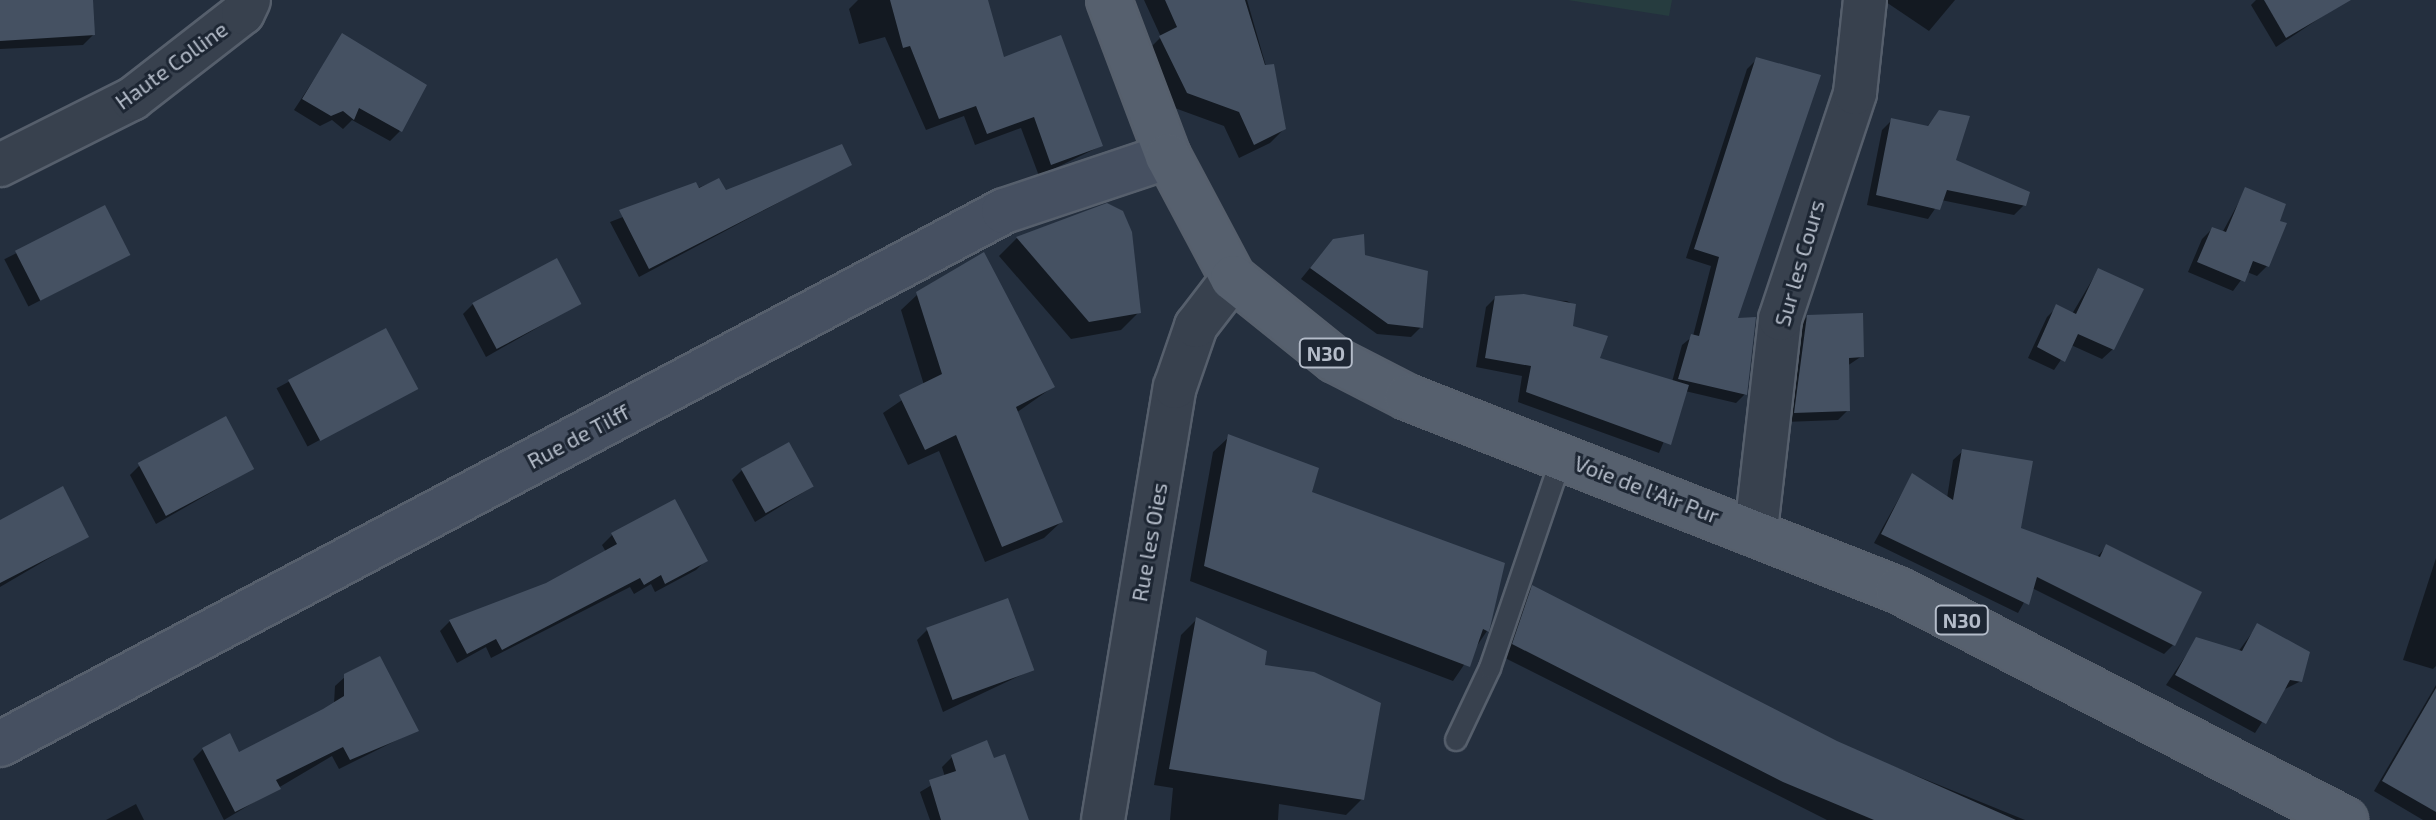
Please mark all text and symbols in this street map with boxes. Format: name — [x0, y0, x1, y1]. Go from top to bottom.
street label: Haute Colline — [110, 15, 232, 115]
street label: Sur les Cours — [1768, 197, 1830, 329]
road number: N30 — [1298, 337, 1354, 369]
street label: Rue de Tilff — [522, 398, 634, 474]
street label: Voie de l'Air Pur — [1571, 449, 1723, 529]
street label: Rue les Oies — [1126, 480, 1172, 604]
road number: N30 — [1934, 604, 1990, 636]

